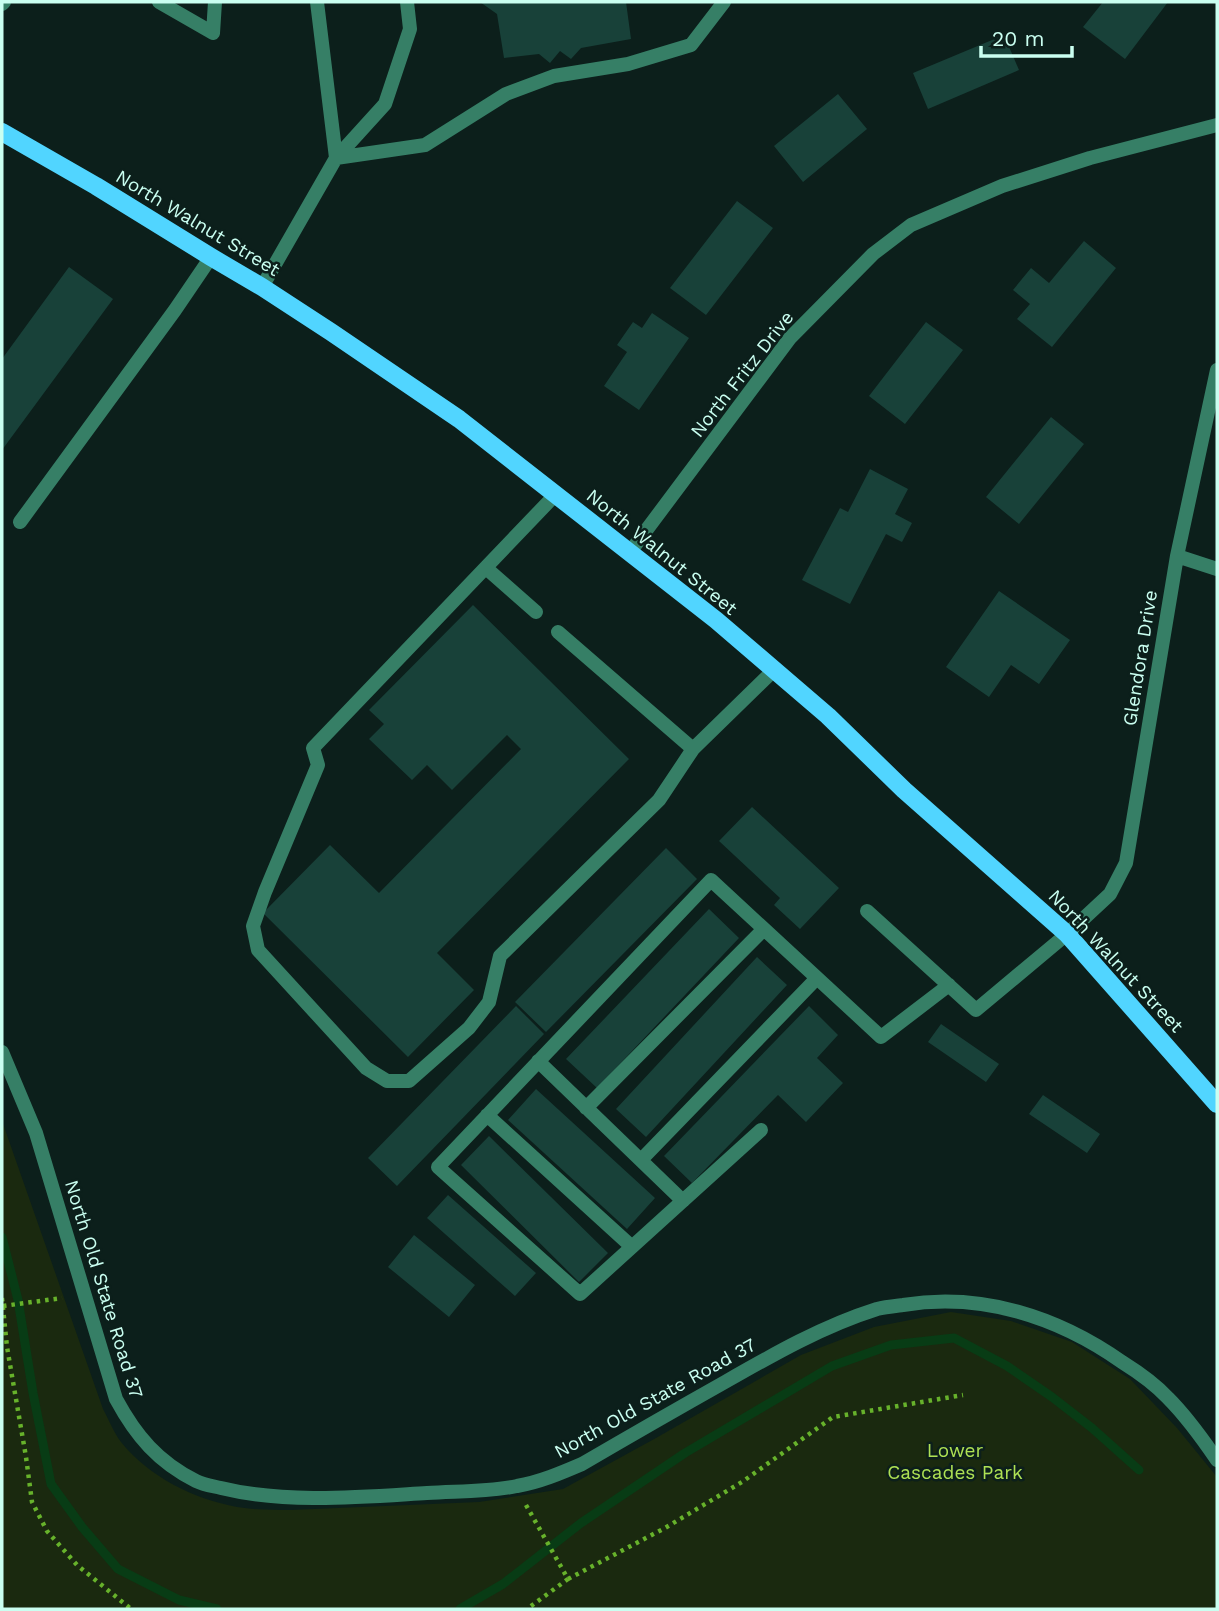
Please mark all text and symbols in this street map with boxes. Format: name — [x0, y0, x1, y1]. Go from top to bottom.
scale bar — [981, 14, 1072, 58]
text: 20 m — [992, 26, 1044, 51]
street label: North Walnut Street — [112, 165, 284, 281]
street label: North Fritz Drive — [686, 306, 798, 442]
street label: North Walnut Street — [582, 484, 742, 620]
street label: Glendora Drive — [1118, 588, 1162, 728]
street label: North Walnut Street — [1044, 885, 1188, 1037]
street label: North Old State Road 37 — [60, 1177, 148, 1401]
street label: North Old State Road 37 — [550, 1333, 760, 1463]
park label: Lower Cascades Park — [887, 1439, 1023, 1484]

